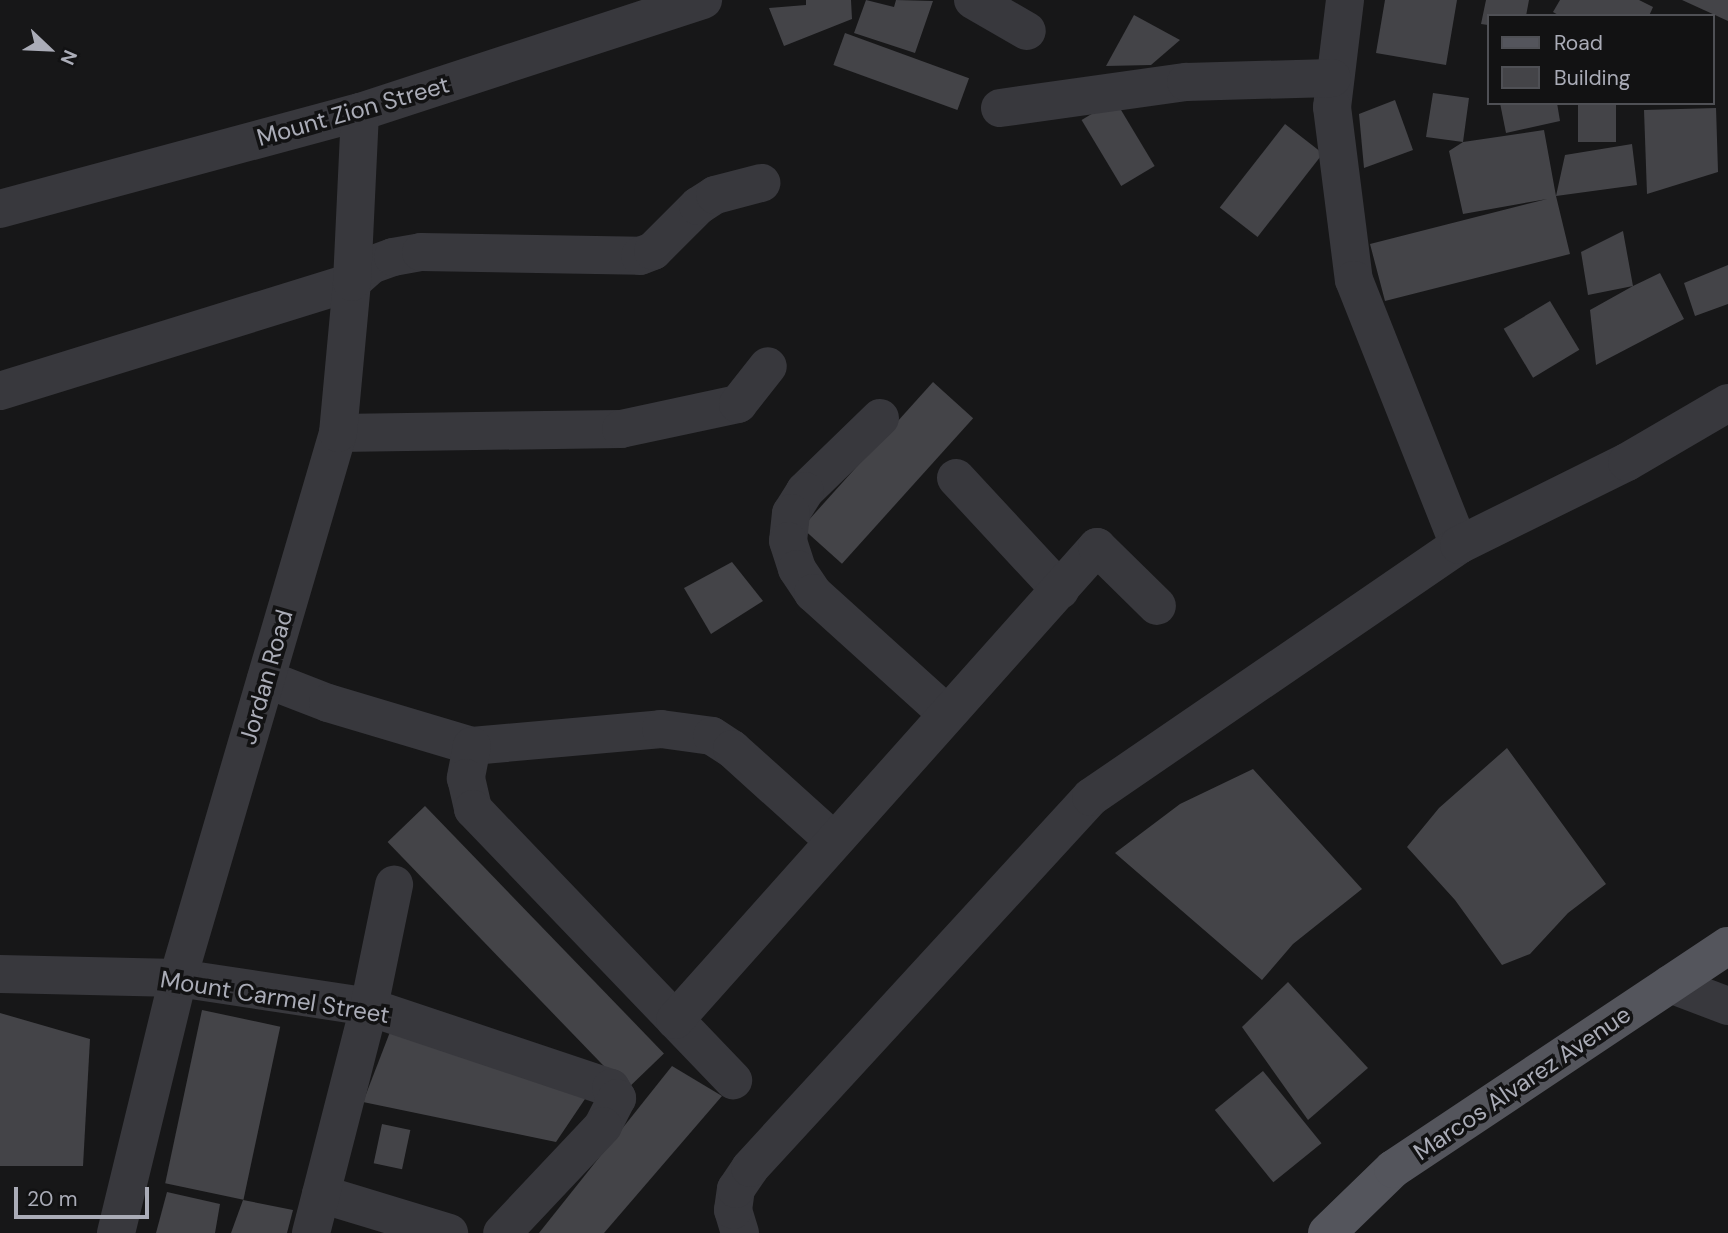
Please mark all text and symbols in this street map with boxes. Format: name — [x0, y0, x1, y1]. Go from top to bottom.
north arrow — [14, 14, 84, 84]
legend — [1486, 14, 1714, 105]
text: Road — [1554, 29, 1603, 57]
text: N — [55, 46, 83, 69]
text: Building — [1554, 64, 1630, 92]
street label: Mount Zion Street — [253, 70, 453, 152]
street label: Jordan Road — [233, 606, 299, 748]
street label: Mount Carmel Street — [158, 965, 392, 1029]
street label: Marcos Alvarez Avenue — [1408, 1000, 1636, 1166]
scale bar — [18, 1174, 152, 1218]
text: 20 m — [27, 1185, 78, 1213]

